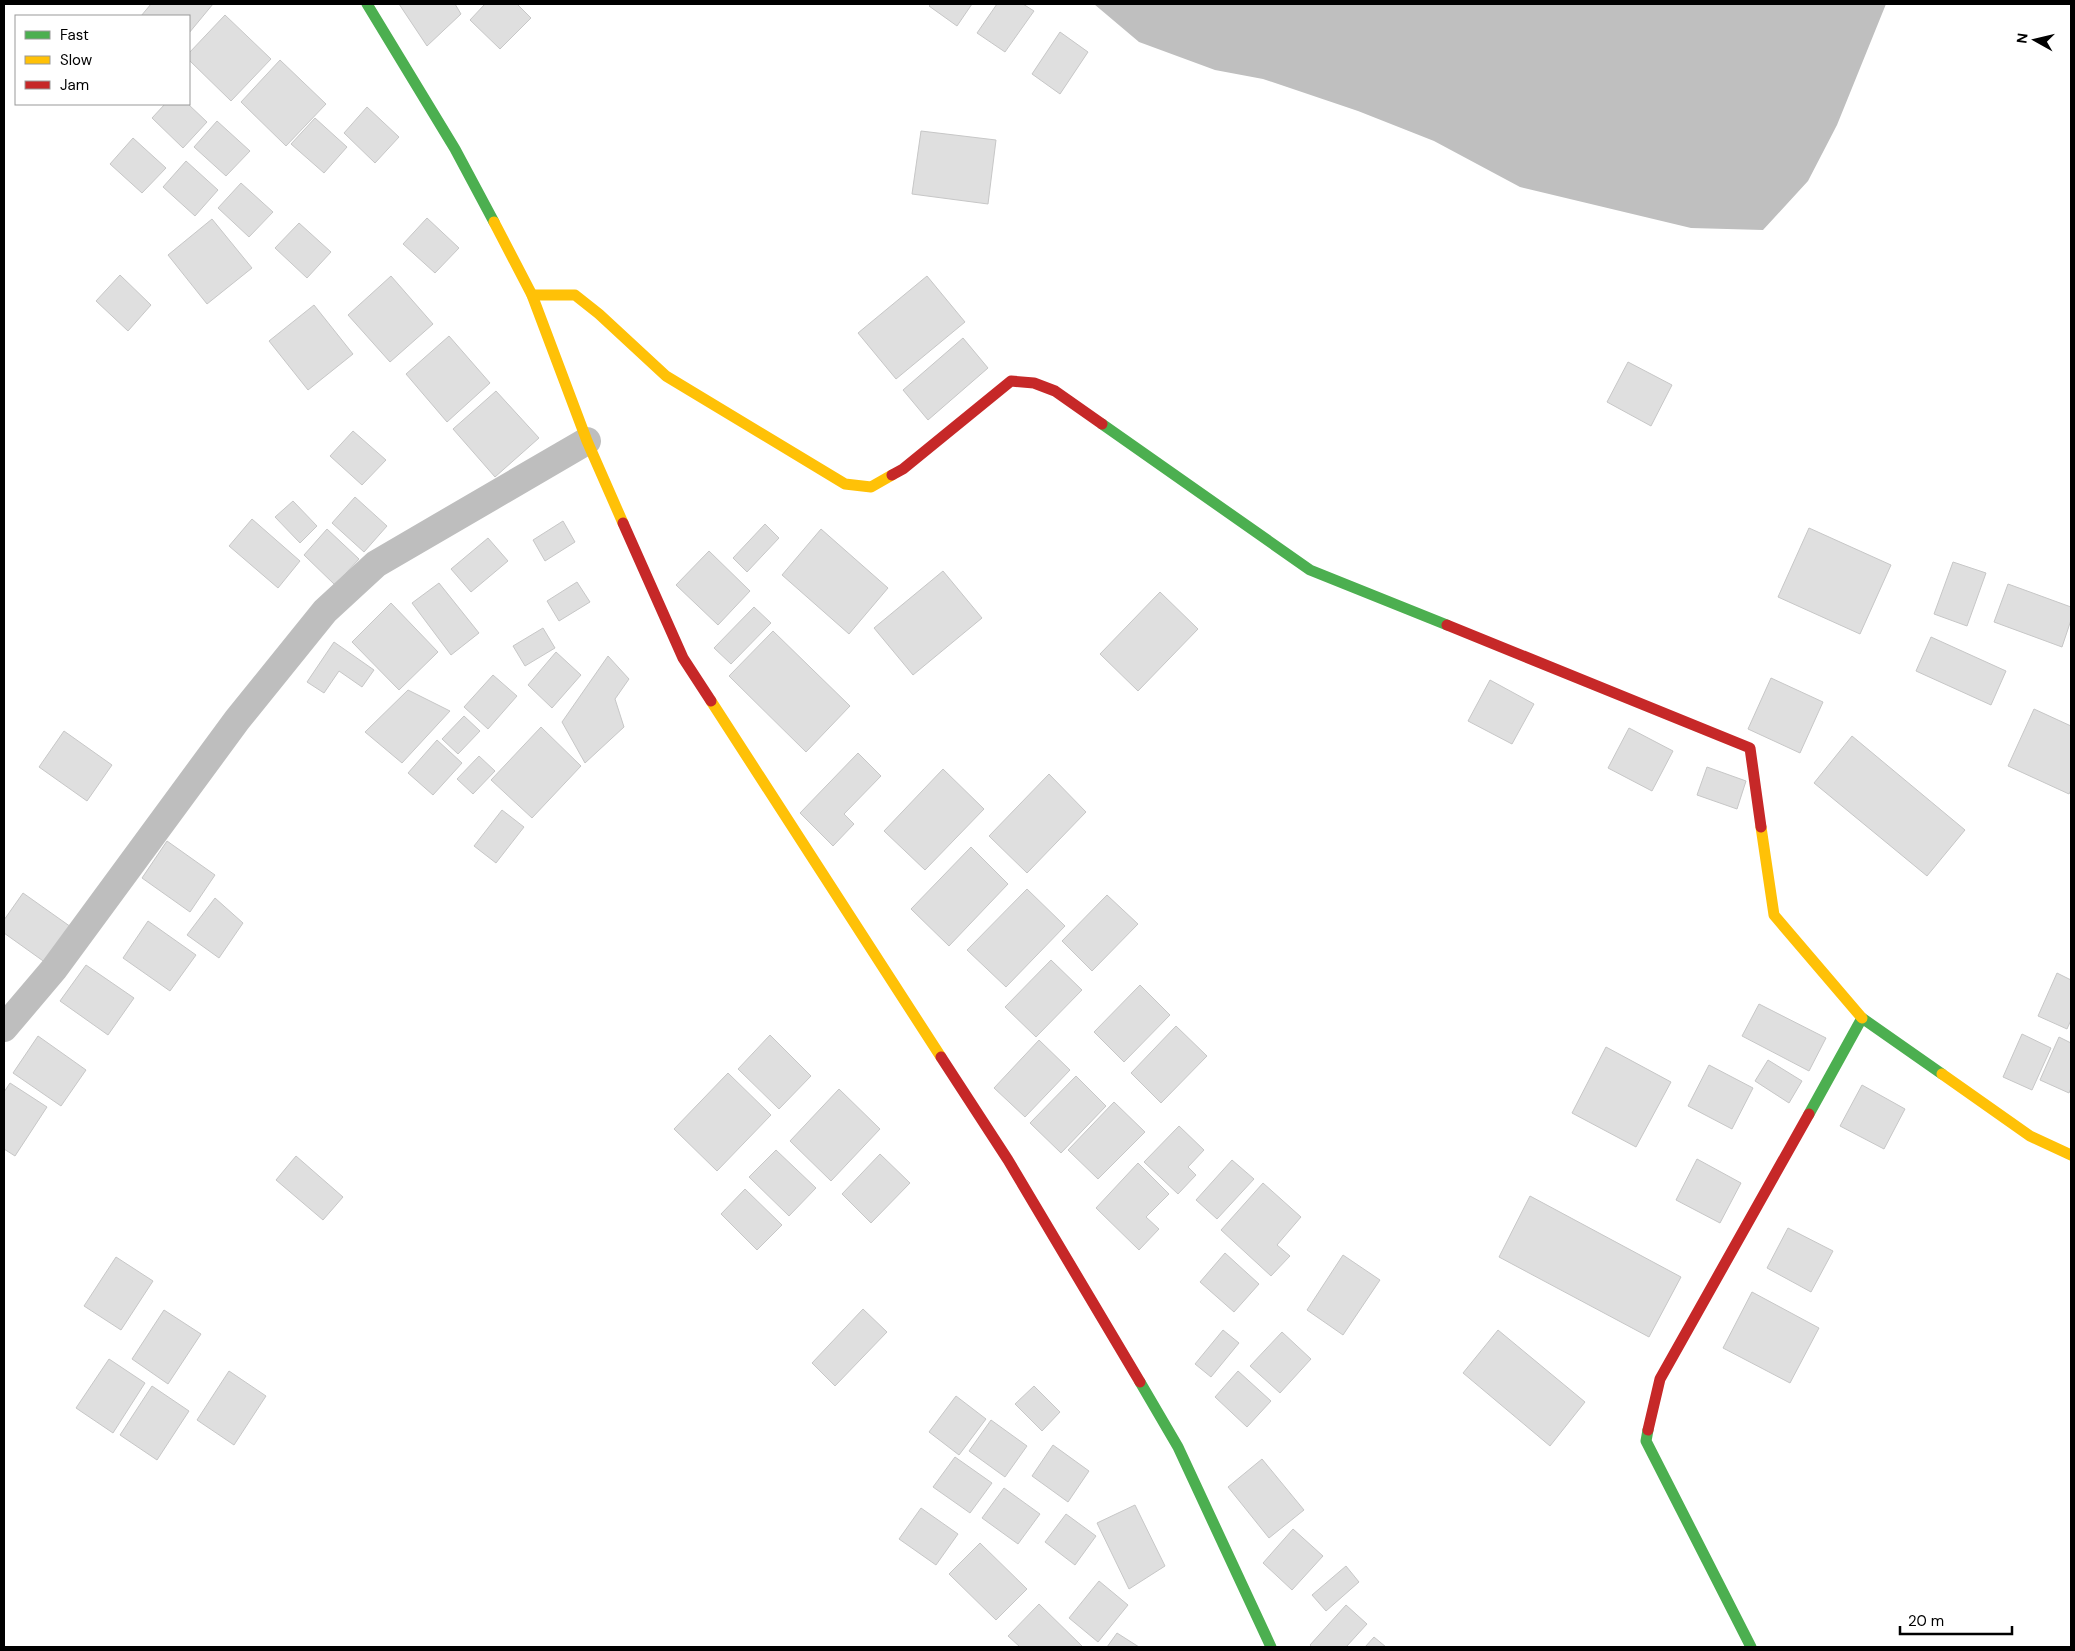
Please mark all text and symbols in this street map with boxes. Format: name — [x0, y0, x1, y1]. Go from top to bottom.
legend — [15, 15, 190, 105]
north arrow — [2010, 15, 2060, 65]
text: Fast — [60, 25, 89, 45]
text: N — [2013, 32, 2032, 45]
text: Slow — [60, 50, 93, 70]
text: Jam — [60, 75, 89, 95]
scale bar — [1900, 1604, 2012, 1636]
text: 20 m — [1908, 1611, 1944, 1631]

